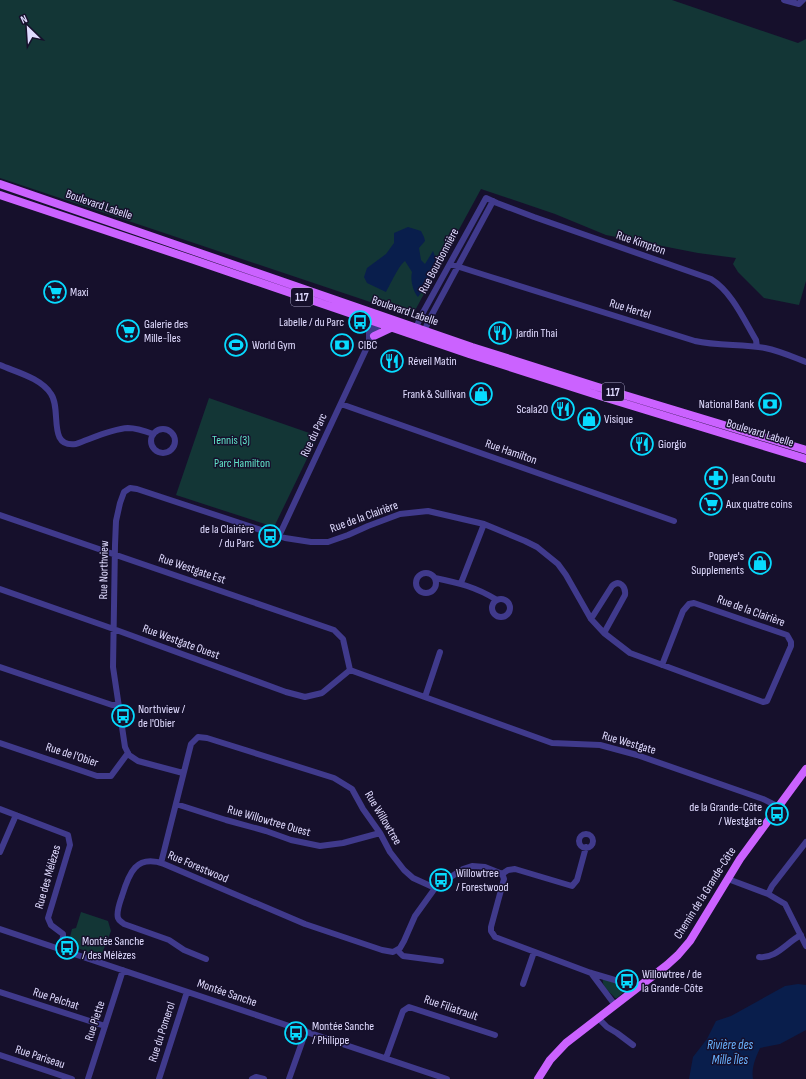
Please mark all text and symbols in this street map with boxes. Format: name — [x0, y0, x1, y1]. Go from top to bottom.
north arrow — [8, 8, 48, 48]
text: N — [19, 12, 30, 27]
street label: Boulevard Labelle — [64, 187, 135, 223]
street label: Rue Bourbonnière — [416, 226, 462, 296]
street label: Rue Kimpton — [614, 228, 668, 258]
supermarket icon: Maxi — [42, 279, 68, 305]
place label: Maxi — [70, 285, 88, 300]
road number: 117 — [291, 288, 313, 306]
street label: Boulevard Labelle — [370, 293, 441, 329]
street label: Rue Hertel — [608, 296, 652, 322]
bus stop icon: Labelle / du Parc — [347, 309, 373, 335]
place label: Labelle / du Parc — [279, 315, 344, 330]
place label: Galerie des Mille-Îles — [144, 317, 188, 346]
supermarket icon: Galerie des Mille-Îles — [115, 318, 141, 344]
restaurant icon: Jardin Thai — [487, 320, 513, 346]
place label: Jardin Thai — [515, 326, 557, 341]
sports icon: World Gym — [223, 332, 249, 358]
bank icon: CIBC — [329, 332, 355, 358]
place label: World Gym — [252, 338, 296, 353]
place label: CIBC — [358, 338, 378, 353]
restaurant icon: Réveil Matin — [379, 348, 405, 374]
place label: Réveil Matin — [408, 354, 457, 369]
shop icon: Frank & Sullivan — [468, 381, 494, 407]
road number: 117 — [602, 383, 624, 401]
place label: Frank & Sullivan — [403, 387, 466, 402]
bank icon: National Bank — [757, 391, 783, 417]
restaurant icon: Scala20 — [550, 396, 576, 422]
place label: National Bank — [699, 397, 754, 412]
place label: Scala20 — [516, 402, 548, 417]
shop icon: Visique — [576, 406, 602, 432]
street label: Rue du Parc — [297, 410, 331, 459]
place label: Visique — [604, 412, 633, 427]
street label: Boulevard Labelle — [724, 416, 796, 450]
restaurant icon: Giorgio — [629, 431, 655, 457]
park label: Tennis (3) — [212, 433, 250, 448]
street label: Rue Hamilton — [483, 436, 539, 468]
place label: Giorgio — [658, 437, 686, 452]
park label: Parc Hamilton — [214, 456, 270, 471]
pharmacy icon: Jean Coutu — [703, 465, 729, 491]
place label: Jean Coutu — [731, 471, 775, 486]
supermarket icon: Aux quatre coins — [698, 491, 724, 517]
place label: Aux quatre coins — [725, 497, 792, 512]
street label: Rue de la Clairière — [328, 498, 400, 536]
place label: de la Clairière / du Parc — [200, 522, 254, 551]
bus stop icon: de la Clairière / du Parc — [257, 523, 283, 549]
street label: Rue Northview — [96, 540, 112, 600]
place label: Popeye's Supplements — [691, 549, 744, 578]
street label: Rue Westgate Est — [156, 550, 228, 588]
shop icon: Popeye's Supplements — [747, 550, 773, 576]
street label: Rue de la Clairière — [715, 592, 787, 630]
street label: Rue Westgate Ouest — [140, 621, 222, 663]
place label: Northview / de l'Obier — [138, 702, 186, 731]
bus stop icon: Northview / de l'Obier — [110, 703, 136, 729]
street label: Rue Westgate — [600, 728, 658, 758]
street label: Rue de l'Obier — [44, 739, 101, 771]
street label: Rue Willowtree — [361, 788, 405, 848]
place label: de la Grande-Côte / Westgate — [689, 800, 762, 829]
bus stop icon: de la Grande-Côte / Westgate — [764, 801, 790, 827]
street label: Rue Willowtree Ouest — [226, 802, 313, 840]
street label: Rue des Mélèzes — [32, 843, 64, 911]
street label: Chemin de la Grande-Côte — [671, 844, 739, 942]
street label: Rue Forestwood — [165, 848, 231, 886]
place label: Willowtree / Forestwood — [456, 866, 508, 895]
bus stop icon: Willowtree / Forestwood — [428, 867, 454, 893]
place label: Montée Sanche / des Mélèzes — [82, 934, 144, 963]
bus stop icon: Montée Sanche / des Mélèzes — [54, 935, 80, 961]
place label: Willowtree / de la Grande-Côte — [642, 967, 703, 996]
bus stop icon: Willowtree / de la Grande-Côte — [614, 968, 640, 994]
street label: Montée Sanche — [195, 976, 259, 1010]
street label: Rue Pelchat — [31, 985, 81, 1014]
street label: Rue Filiatrault — [422, 992, 480, 1024]
street label: Rue Piette — [81, 999, 109, 1043]
street label: Rue du Pomerol — [145, 1000, 179, 1064]
place label: Montée Sanche / Philippe — [312, 1019, 374, 1048]
bus stop icon: Montée Sanche / Philippe — [283, 1020, 309, 1046]
water label: Rivière des Mille Îles — [707, 1037, 754, 1068]
street label: Rue Pariseau — [13, 1042, 67, 1072]

